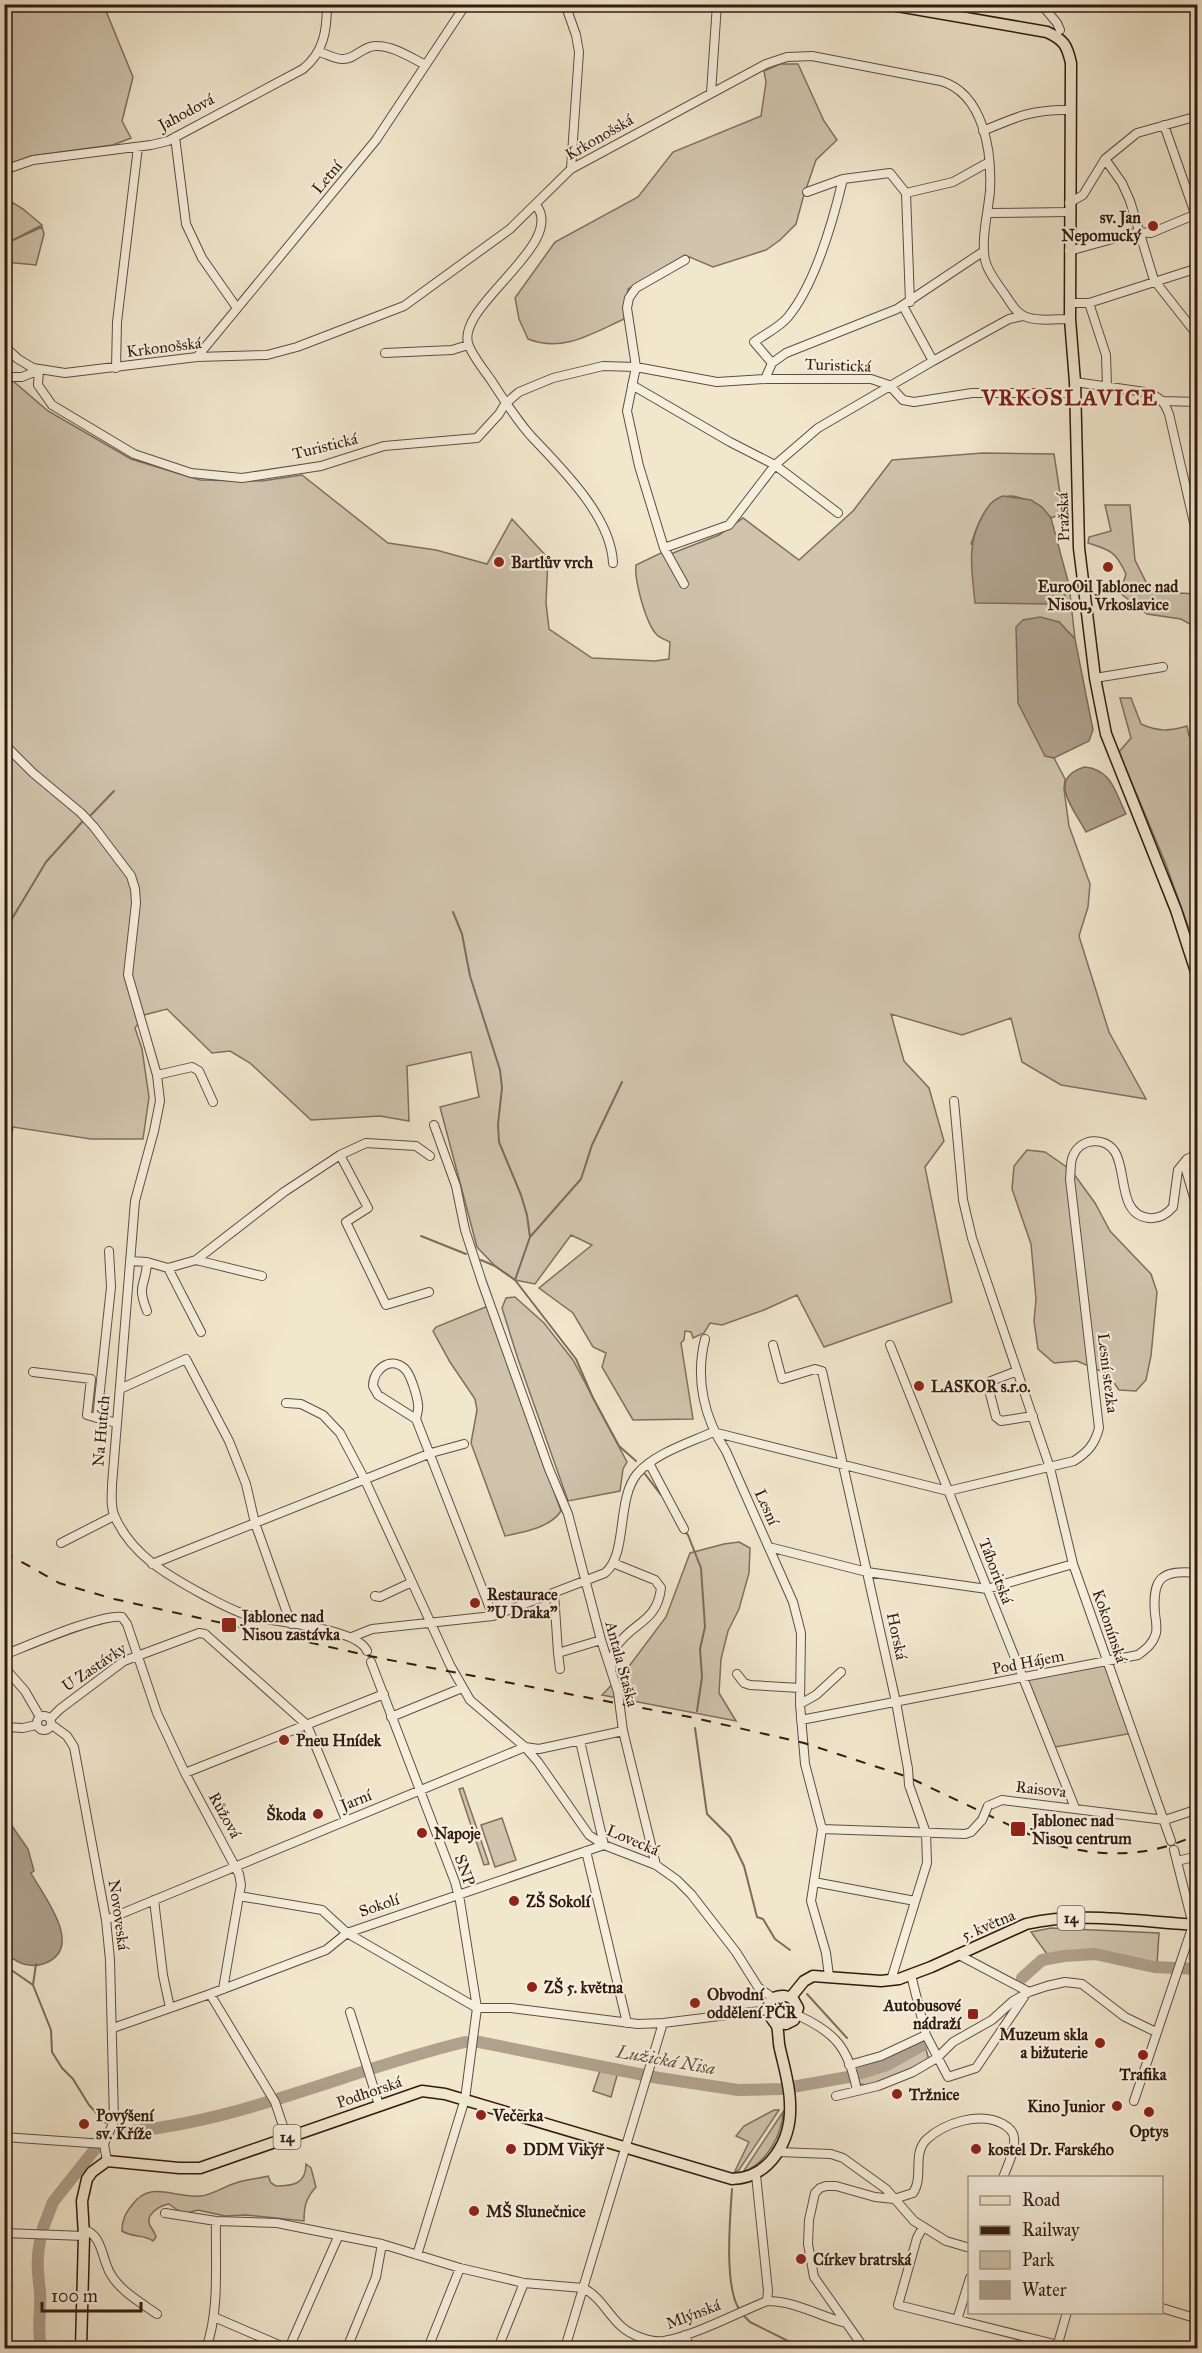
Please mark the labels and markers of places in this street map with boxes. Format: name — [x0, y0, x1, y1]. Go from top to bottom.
place label: sv. Jan Nepomucký — [1061, 208, 1142, 246]
marker: sv. Jan Nepomucký — [1146, 219, 1160, 233]
place label: Bartlův vrch — [511, 553, 593, 572]
marker: Bartlův vrch — [492, 555, 506, 569]
marker: EuroOil Jablonec nad Nisou, Vrkoslavice — [1101, 560, 1115, 574]
place label: EuroOil Jablonec nad Nisou, Vrkoslavice — [1038, 577, 1179, 614]
place label: LASKOR s.r.o. — [931, 1377, 1031, 1396]
marker: LASKOR s.r.o. — [912, 1379, 926, 1393]
place label: Restaurace "U Draka" — [487, 1585, 558, 1622]
marker: Restaurace "U Draka" — [468, 1596, 482, 1610]
place label: Jablonec nad Nisou zastávka — [240, 1607, 341, 1644]
marker: Jablonec nad Nisou zastávka — [220, 1616, 238, 1634]
place label: Pneu Hnídek — [296, 1731, 382, 1750]
marker: Pneu Hnídek — [277, 1733, 291, 1747]
place label: Škoda — [267, 1804, 307, 1824]
marker: Škoda — [311, 1807, 325, 1821]
place label: Jablonec nad Nisou centrum — [1030, 1811, 1132, 1848]
marker: Jablonec nad Nisou centrum — [1009, 1820, 1027, 1838]
place label: Napoje — [434, 1824, 481, 1844]
marker: Napoje — [415, 1826, 429, 1840]
place label: ZŠ Sokolí — [526, 1891, 592, 1911]
marker: ZŠ Sokolí — [507, 1894, 521, 1908]
place label: ZŠ 5. května — [544, 1977, 624, 1997]
marker: ZŠ 5. května — [525, 1980, 539, 1994]
place label: Obvodní oddělení PČR — [707, 1985, 797, 2022]
marker: Obvodní oddělení PČR — [688, 1996, 702, 2010]
place label: Autobusové nádraží — [883, 1996, 963, 2033]
marker: Autobusové nádraží — [966, 2007, 980, 2021]
place label: Muzeum skla a bižuterie — [999, 2025, 1089, 2062]
marker: Muzeum skla a bižuterie — [1093, 2036, 1107, 2050]
marker: Trafika — [1136, 2048, 1150, 2062]
place label: Trafika — [1119, 2065, 1168, 2084]
place label: Tržnice — [908, 2085, 960, 2104]
marker: Tržnice — [890, 2087, 904, 2101]
place label: Kino Junior — [1027, 2097, 1106, 2117]
marker: Kino Junior — [1110, 2099, 1124, 2113]
marker: Optys — [1142, 2105, 1156, 2119]
place label: Povýšení sv. Kříže — [96, 2106, 155, 2143]
place label: Večerka — [492, 2106, 544, 2125]
marker: Večerka — [474, 2108, 488, 2122]
marker: Povýšení sv. Kříže — [77, 2117, 91, 2131]
place label: Optys — [1129, 2122, 1169, 2142]
place label: DDM Vikýř — [523, 2140, 605, 2160]
place label: kostel Dr. Farského — [988, 2140, 1114, 2159]
marker: DDM Vikýř — [504, 2142, 518, 2156]
marker: kostel Dr. Farského — [969, 2142, 983, 2156]
place label: MŠ Slunečnice — [486, 2201, 586, 2221]
marker: MŠ Slunečnice — [467, 2204, 481, 2218]
place label: Církev bratrská — [813, 2250, 913, 2269]
marker: Církev bratrská — [794, 2252, 808, 2266]

